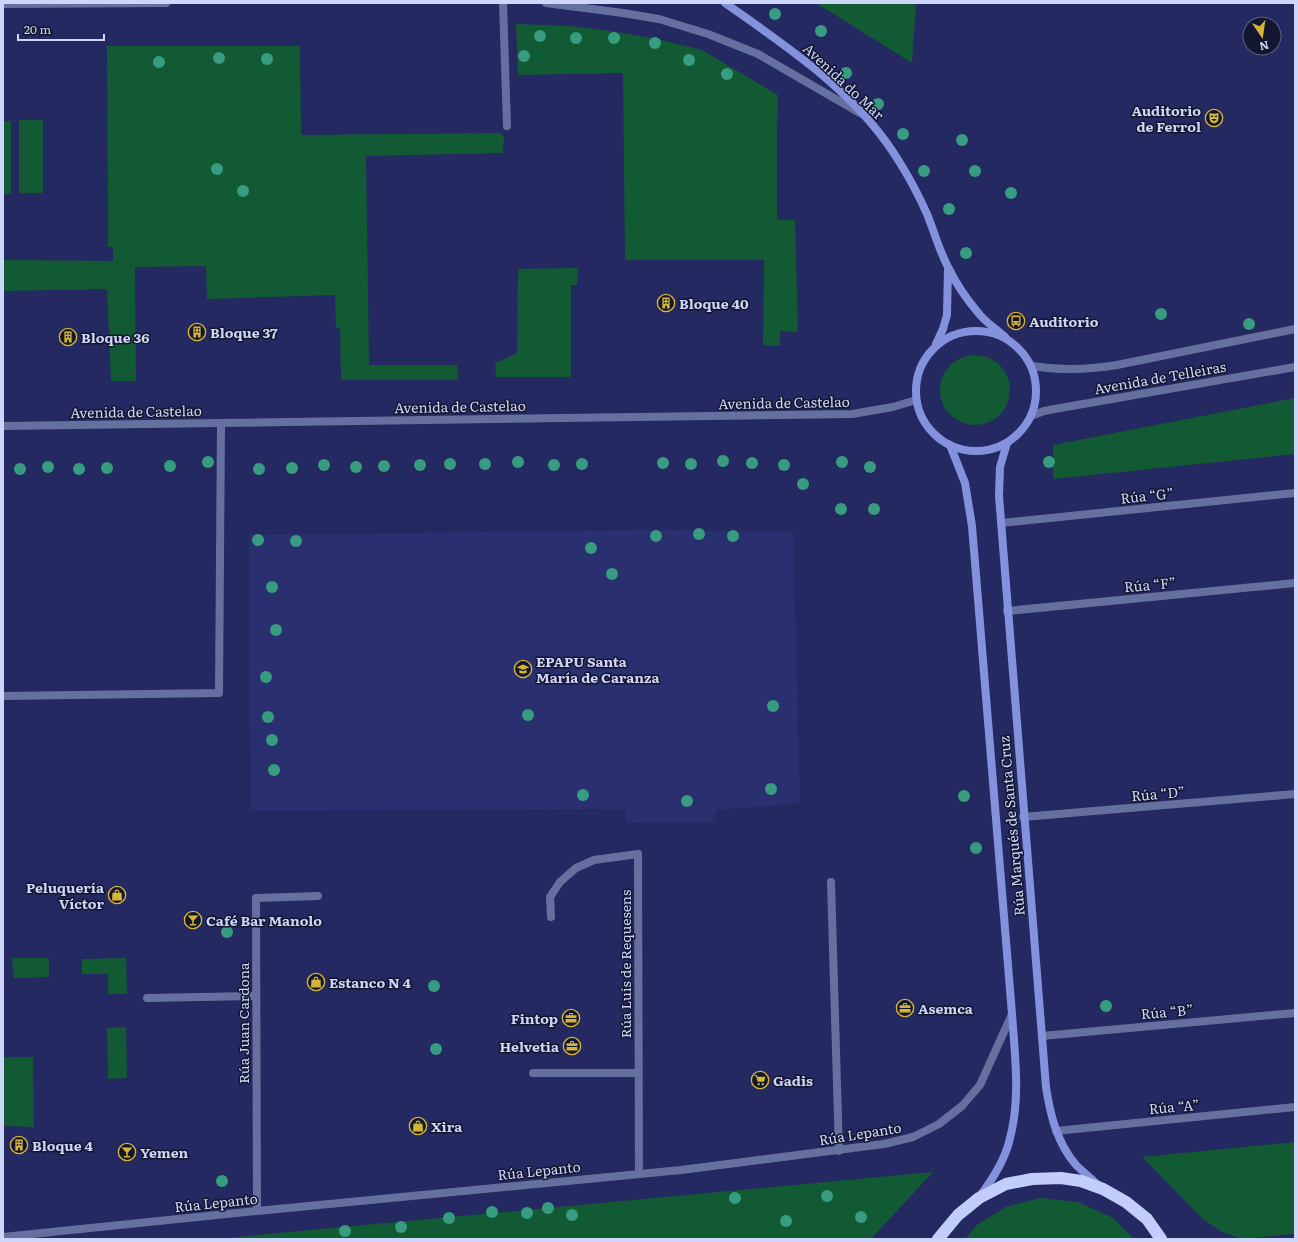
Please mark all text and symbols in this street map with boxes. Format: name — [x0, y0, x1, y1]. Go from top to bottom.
scale bar — [18, 16, 104, 42]
north arrow — [1242, 16, 1282, 56]
text: 20 m — [24, 20, 51, 38]
street label: Avenida do Mar — [799, 38, 889, 124]
text: N — [1258, 38, 1271, 56]
place label: Auditorio de Ferrol — [1131, 100, 1201, 136]
theatre icon: Auditorio de Ferrol — [1204, 108, 1224, 128]
building icon: Bloque 40 — [656, 293, 676, 313]
place label: Bloque 40 — [679, 293, 749, 313]
bus stop icon: Auditorio — [1006, 311, 1026, 331]
place label: Auditorio — [1029, 311, 1099, 331]
building icon: Bloque 37 — [187, 322, 207, 342]
place label: Bloque 37 — [210, 322, 278, 342]
building icon: Bloque 36 — [58, 327, 78, 347]
place label: Bloque 36 — [81, 327, 149, 347]
street label: Avenida de Telleiras — [1093, 356, 1227, 398]
street label: Avenida de Castelao — [718, 391, 850, 413]
street label: Avenida de Castelao — [394, 395, 526, 417]
street label: Avenida de Castelao — [70, 400, 202, 422]
street label: Rúa “G” — [1119, 482, 1175, 508]
street label: Rúa “F” — [1123, 572, 1177, 596]
place label: EPAPU Santa María de Caranza — [536, 651, 660, 687]
school or university icon: EPAPU Santa María de Caranza — [513, 659, 533, 679]
street label: Rúa Marqués de Santa Cruz — [993, 735, 1029, 917]
street label: Rúa “D” — [1130, 781, 1186, 805]
place label: Peluquería Víctor — [26, 877, 105, 913]
shop icon: Peluquería Víctor — [107, 885, 127, 905]
street label: Rúa Luís de Requesens — [615, 890, 635, 1038]
bar icon: Café Bar Manolo — [183, 910, 203, 930]
place label: Café Bar Manolo — [206, 910, 322, 930]
street label: Rúa Juan Cardona — [233, 962, 253, 1084]
shop icon: Estanco N 4 — [306, 972, 326, 992]
place label: Estanco N 4 — [329, 972, 411, 992]
office icon: Asemca — [895, 998, 915, 1018]
place label: Asemca — [918, 998, 974, 1018]
street label: Rúa “B” — [1140, 999, 1194, 1023]
place label: Fintop — [511, 1008, 558, 1028]
office icon: Fintop — [561, 1008, 581, 1028]
place label: Helvetia — [499, 1036, 560, 1056]
office icon: Helvetia — [562, 1036, 582, 1056]
supermarket icon: Gadis — [750, 1070, 770, 1090]
place label: Gadis — [773, 1070, 813, 1090]
street label: Rúa “A” — [1148, 1094, 1200, 1118]
shop icon: Xira — [408, 1116, 428, 1136]
place label: Xira — [431, 1116, 463, 1136]
street label: Rúa Lepanto — [817, 1117, 903, 1149]
building icon: Bloque 4 — [9, 1135, 29, 1155]
place label: Bloque 4 — [32, 1135, 93, 1155]
bar icon: Yemen — [117, 1142, 137, 1162]
place label: Yemen — [140, 1142, 188, 1162]
street label: Rúa Lepanto — [496, 1156, 582, 1184]
street label: Rúa Lepanto — [173, 1188, 259, 1216]

